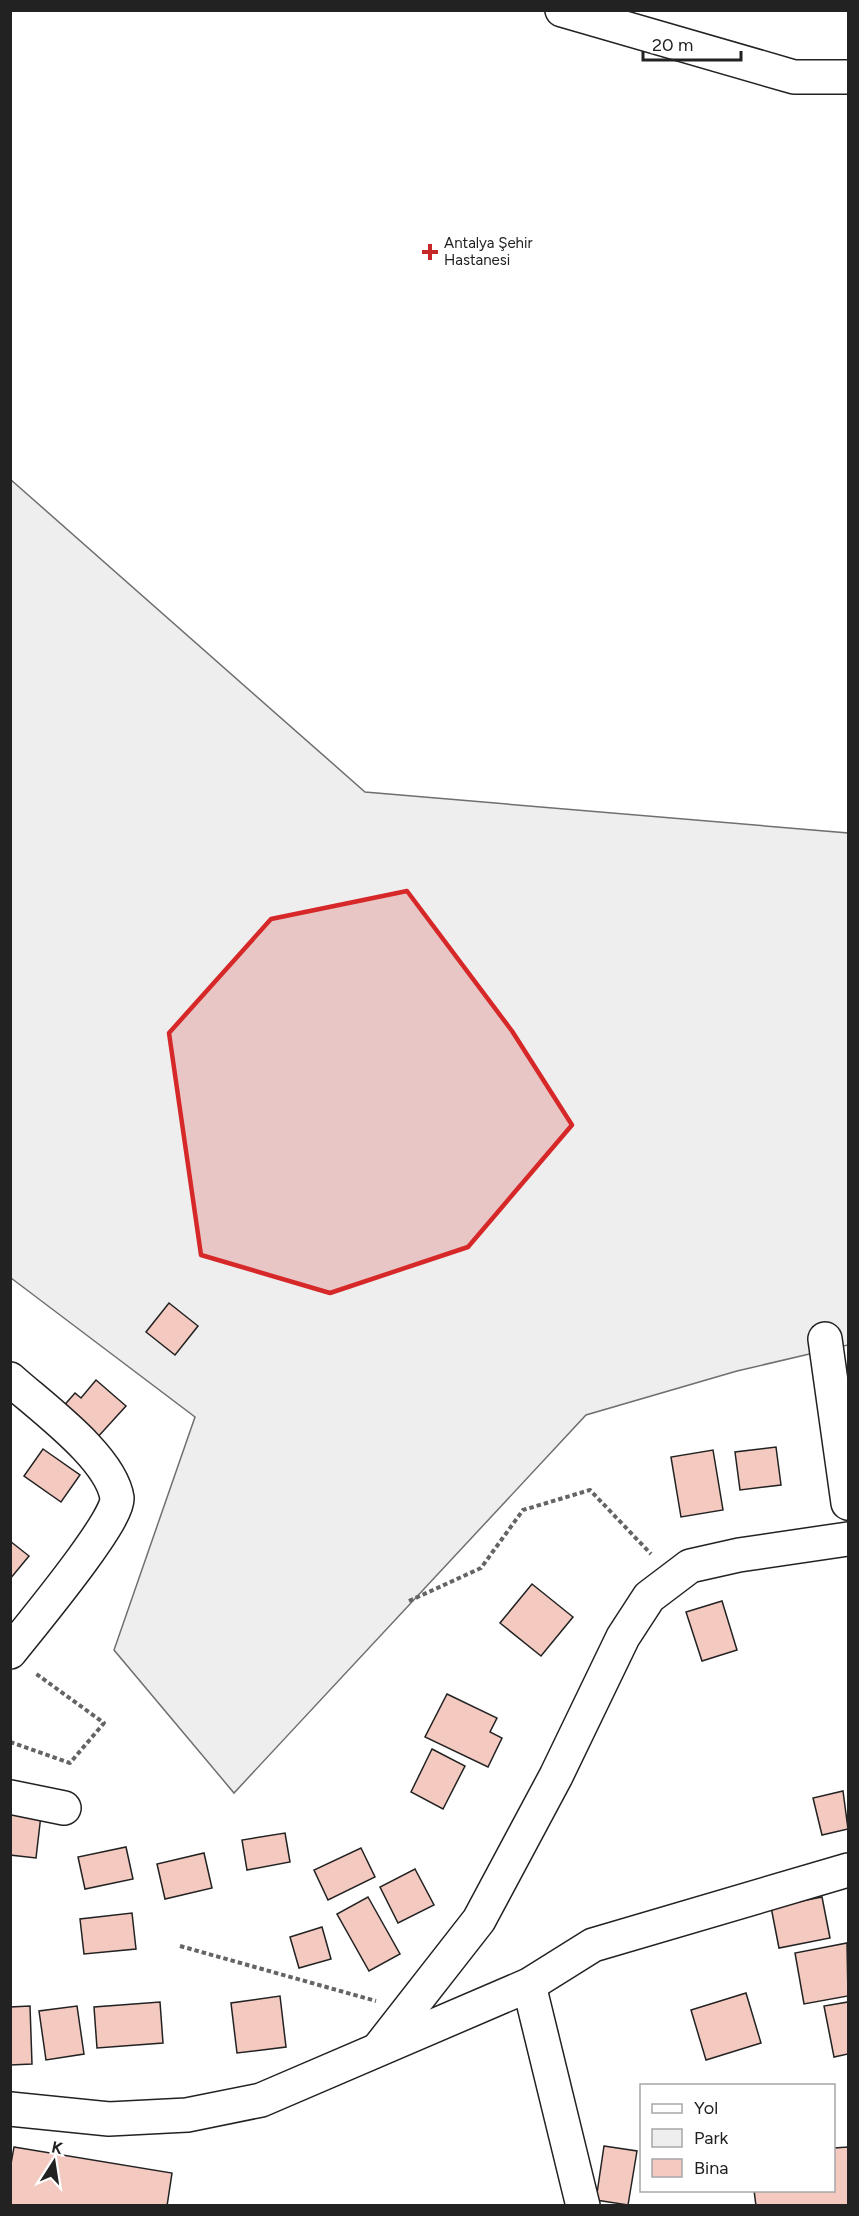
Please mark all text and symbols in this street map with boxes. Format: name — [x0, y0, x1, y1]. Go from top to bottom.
scale bar — [643, 24, 740, 62]
text: 20 m — [652, 34, 693, 56]
place label: Antalya Şehir Hastanesi — [444, 234, 533, 269]
marker: Antalya Şehir Hastanesi — [421, 243, 439, 261]
legend — [640, 2084, 835, 2192]
text: Yol — [694, 2097, 718, 2119]
text: Park — [694, 2127, 729, 2149]
north arrow — [24, 2132, 84, 2192]
text: K — [50, 2137, 65, 2158]
text: Bina — [694, 2157, 728, 2179]

